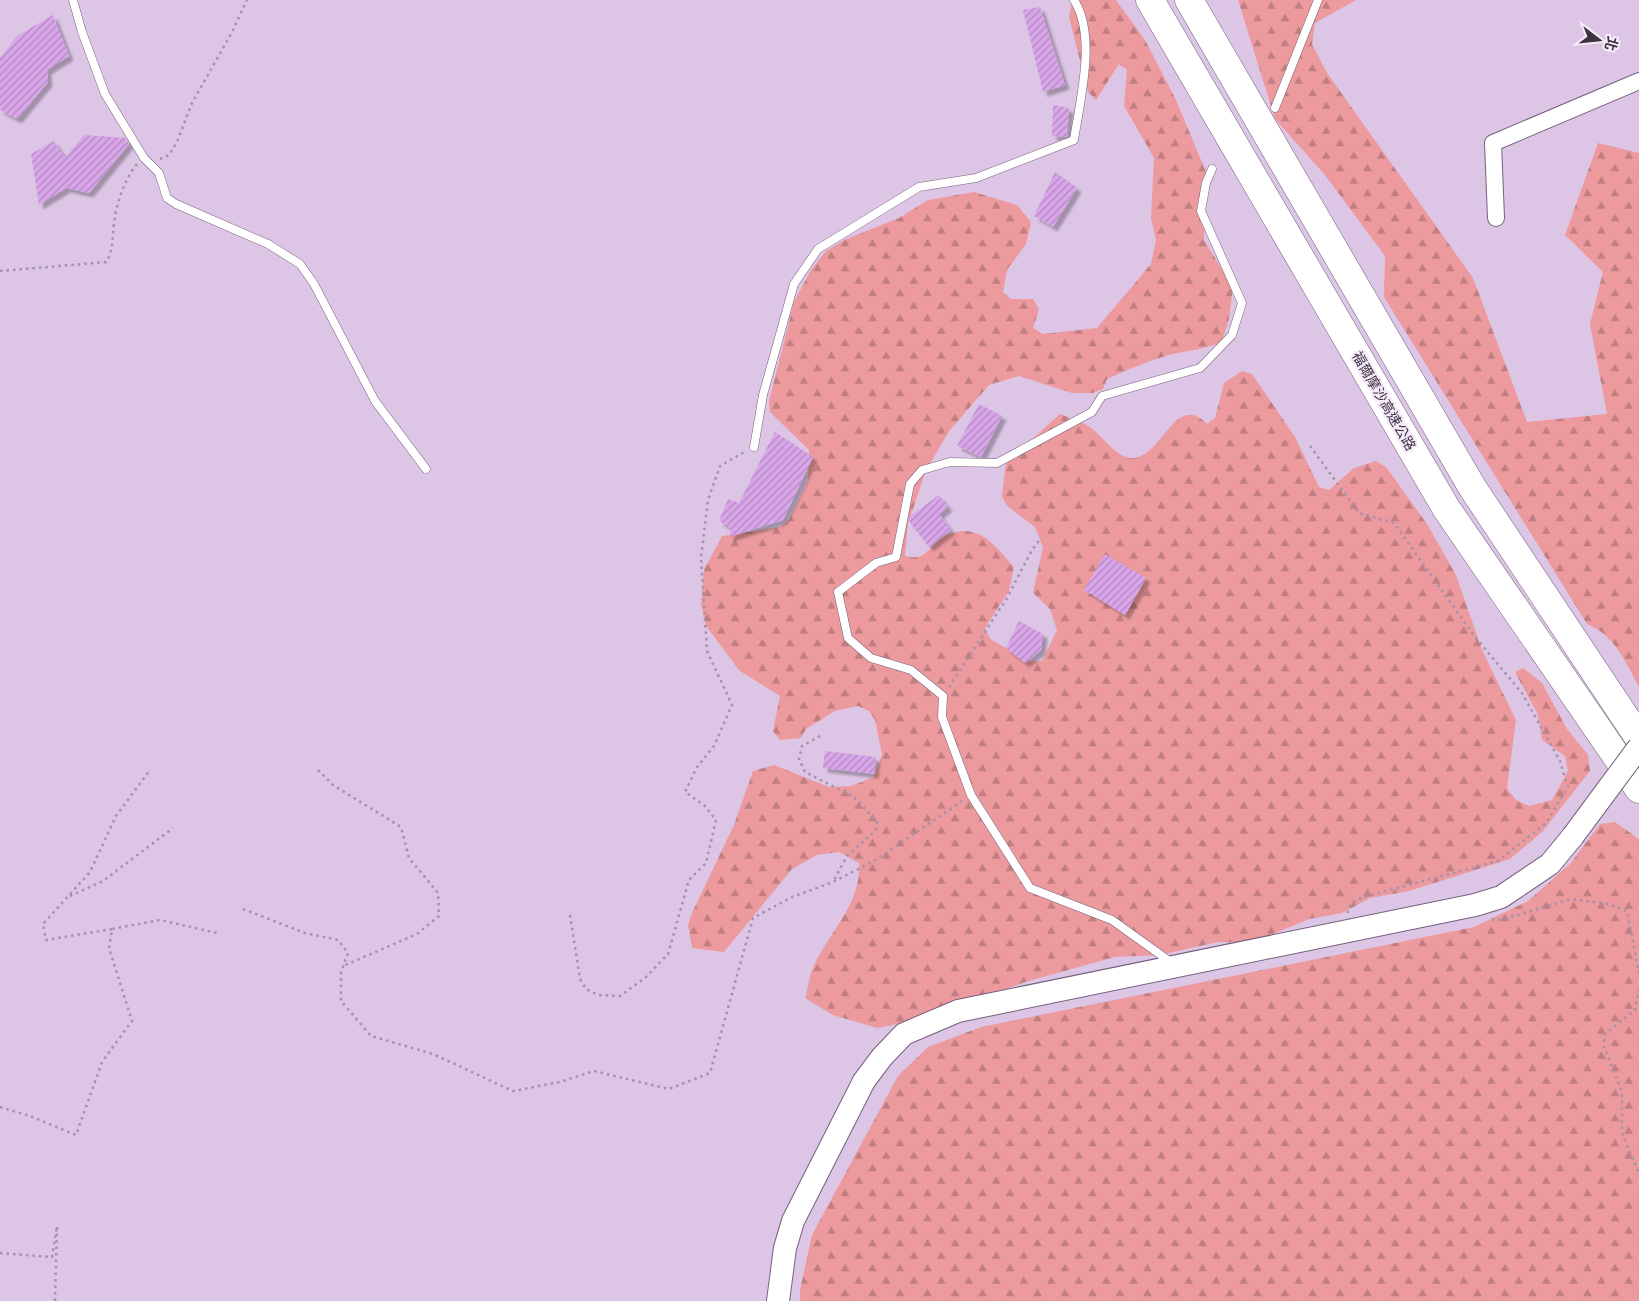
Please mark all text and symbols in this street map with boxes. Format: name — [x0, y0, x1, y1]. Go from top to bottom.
north arrow — [1574, 15, 1624, 65]
text: 北 — [1600, 34, 1622, 53]
street label: 福爾摩沙高速公路 — [1347, 348, 1420, 454]

